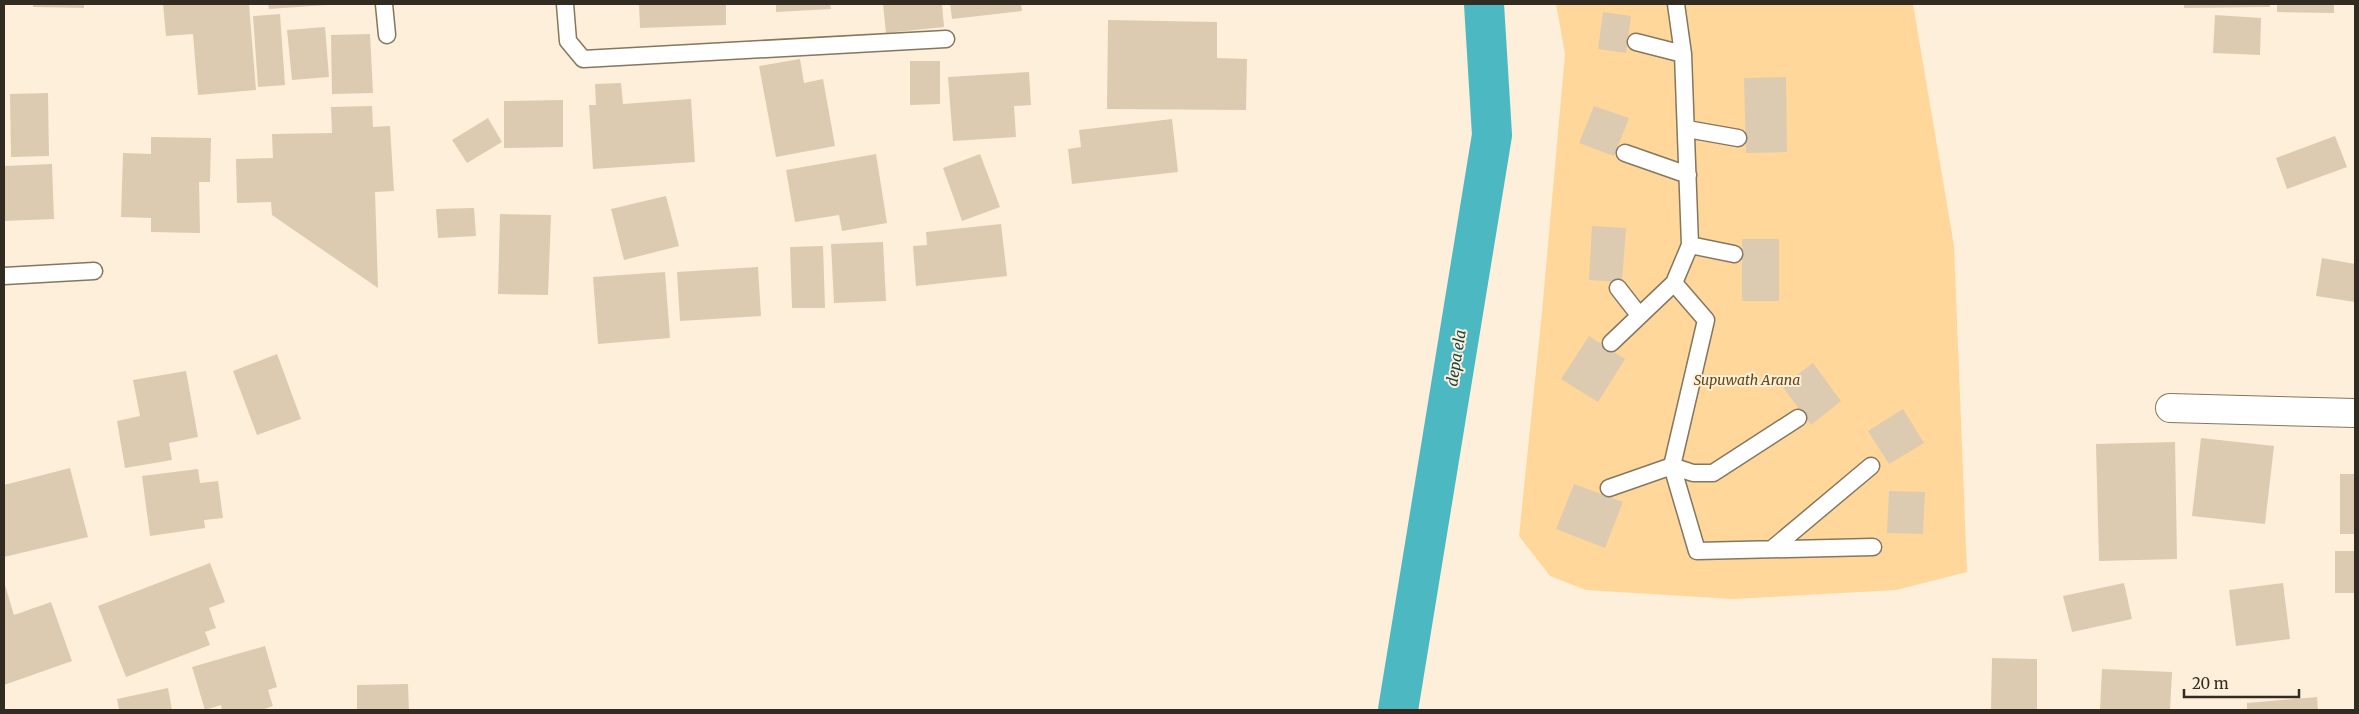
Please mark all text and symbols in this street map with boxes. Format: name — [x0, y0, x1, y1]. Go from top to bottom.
water label: depa ela — [1442, 328, 1470, 388]
park label: Supuwath Arana — [1694, 371, 1800, 389]
scale bar — [2184, 666, 2299, 698]
text: 20 m — [2192, 674, 2229, 693]

